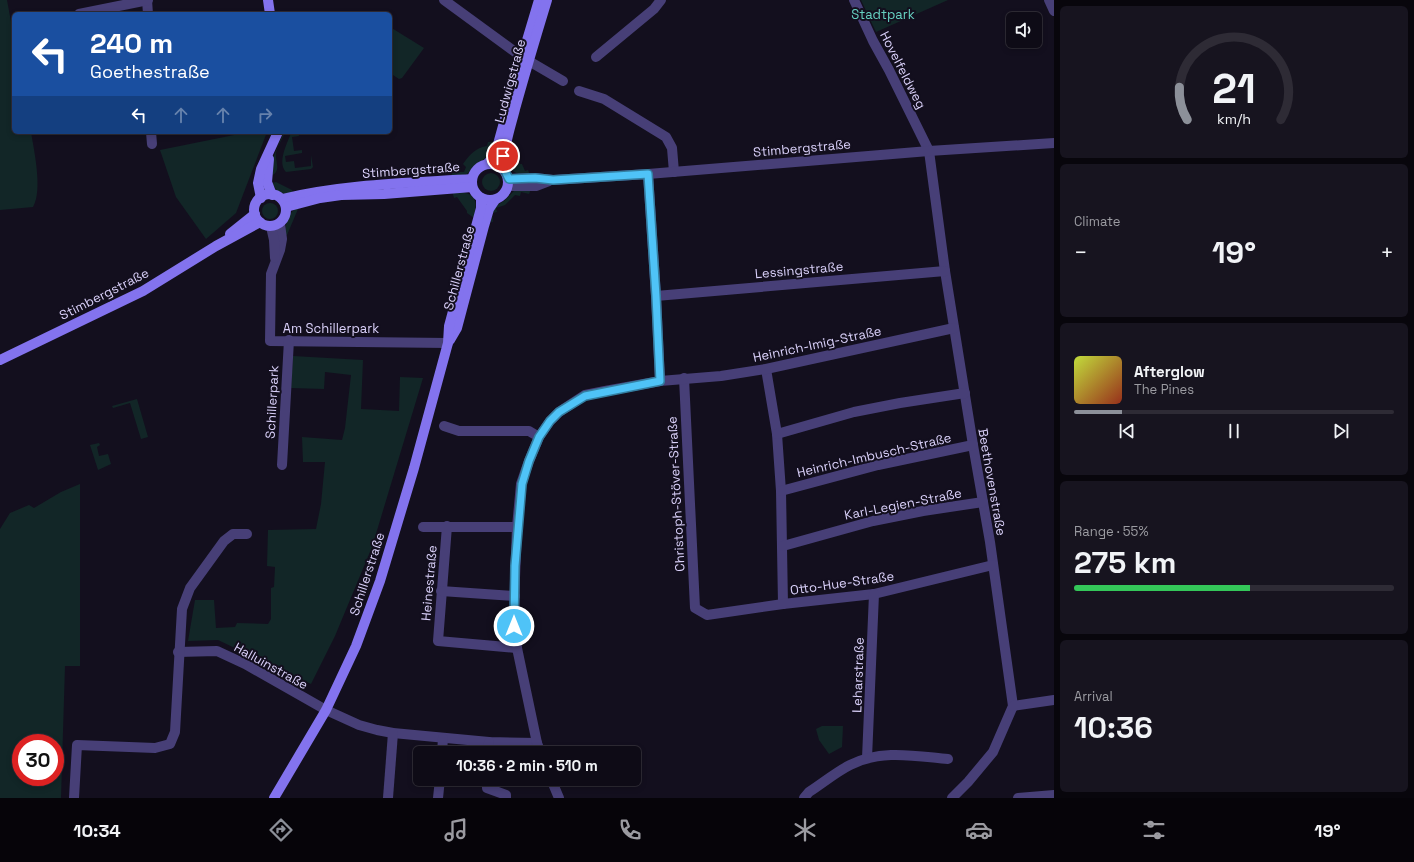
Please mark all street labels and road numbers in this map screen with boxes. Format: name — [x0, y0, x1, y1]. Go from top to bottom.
street label: Hovelfeldweg — [876, 28, 930, 112]
street label: Ludwigstraße — [491, 37, 529, 125]
street label: Stimbergstraße — [752, 135, 852, 161]
street label: Stimbergstraße — [361, 158, 461, 182]
street label: Schillerstraße — [440, 224, 478, 312]
street label: Lessingstraße — [754, 258, 844, 282]
street label: Stimbergstraße — [56, 264, 152, 324]
street label: Am Schillerpark — [283, 320, 379, 337]
street label: Heinrich-Imig-Straße — [751, 322, 883, 366]
street label: Schillerpark — [262, 365, 282, 439]
street label: Christoph-Stöver-Straße — [663, 416, 689, 572]
street label: Beethovenstraße — [974, 427, 1010, 537]
street label: Heinrich-Imbusch-Straße — [795, 429, 953, 481]
street label: Karl-Legien-Straße — [843, 484, 963, 524]
street label: Schillerstraße — [346, 530, 388, 618]
street label: Heinestraße — [417, 545, 441, 621]
street label: Otto-Hue-Straße — [789, 567, 895, 599]
street label: Leharstraße — [848, 637, 868, 713]
street label: Halluinstraße — [231, 639, 311, 693]

